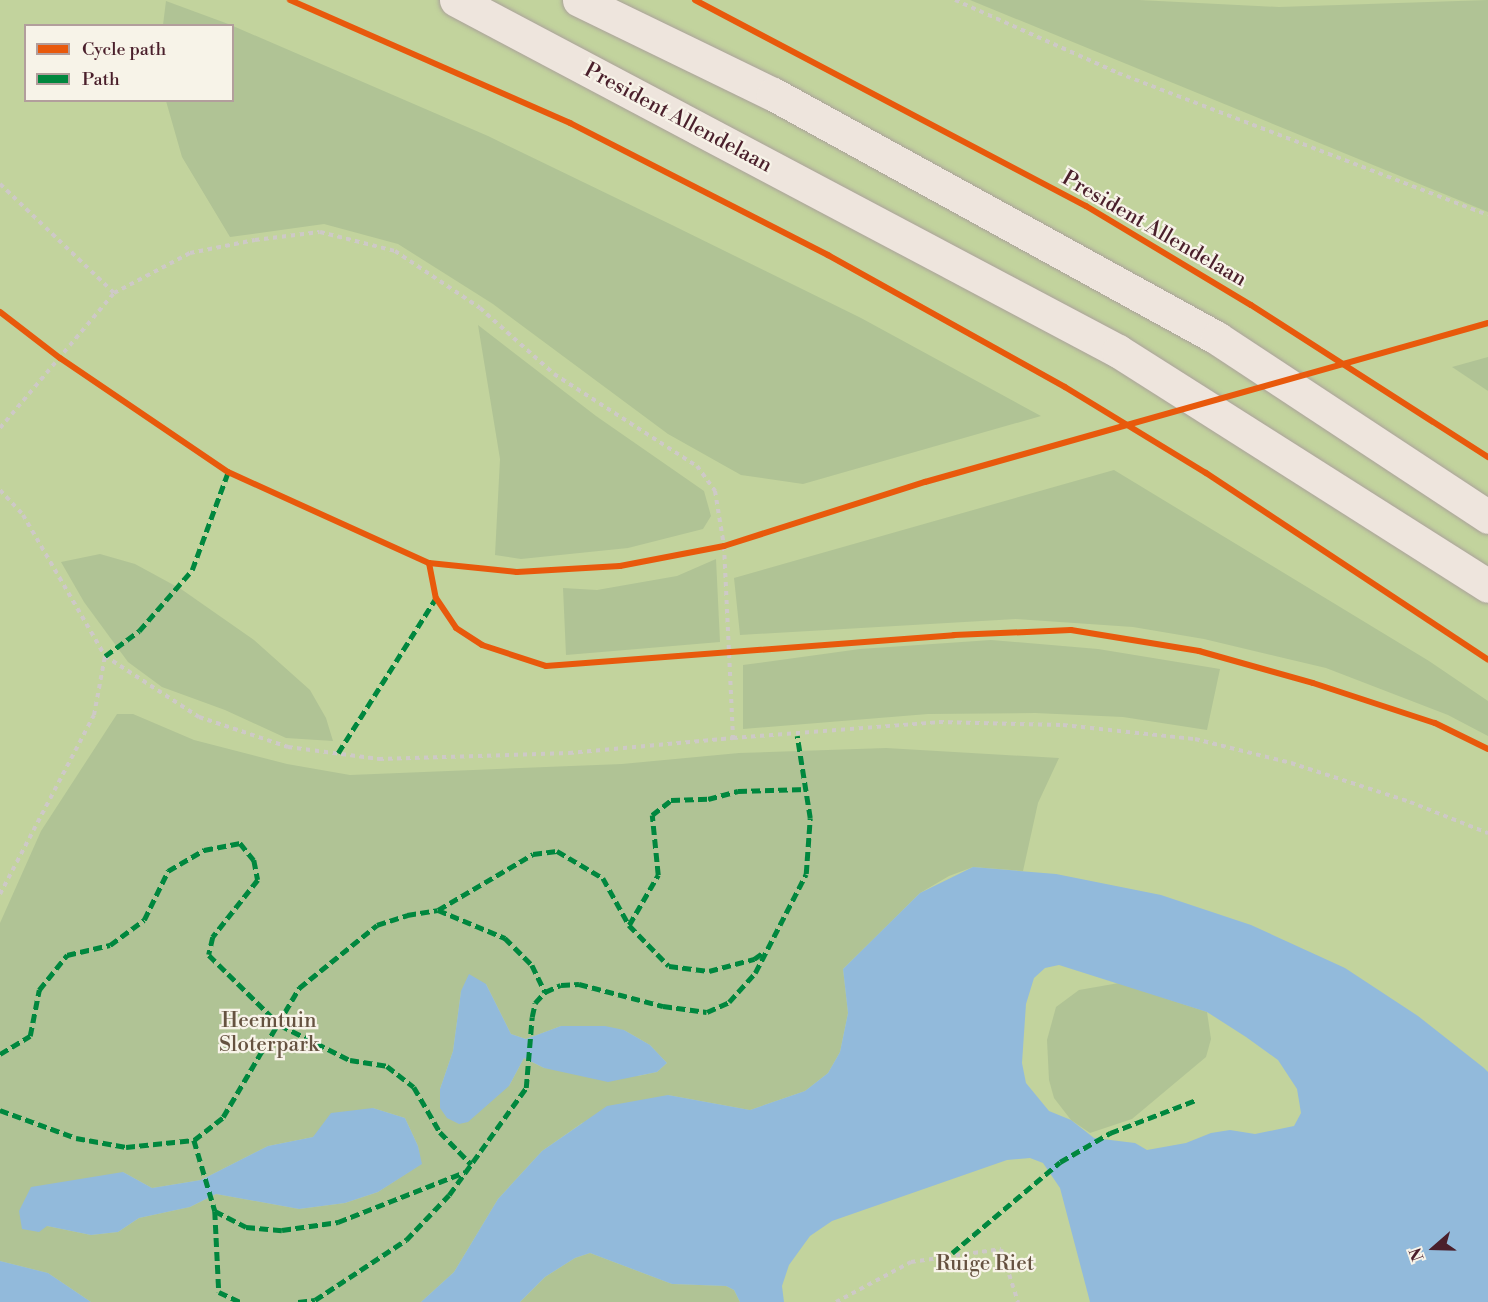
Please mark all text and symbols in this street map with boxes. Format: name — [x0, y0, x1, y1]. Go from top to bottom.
legend — [24, 24, 234, 102]
text: Cycle path — [82, 38, 166, 61]
street label: President Allendelaan — [580, 58, 776, 178]
text: Path — [82, 68, 120, 91]
street label: President Allendelaan — [1057, 166, 1251, 292]
park label: Heemtuin Sloterpark — [219, 1008, 319, 1058]
north arrow — [1404, 1218, 1464, 1278]
text: N — [1406, 1245, 1429, 1264]
park label: Ruige Riet — [936, 1251, 1034, 1277]

